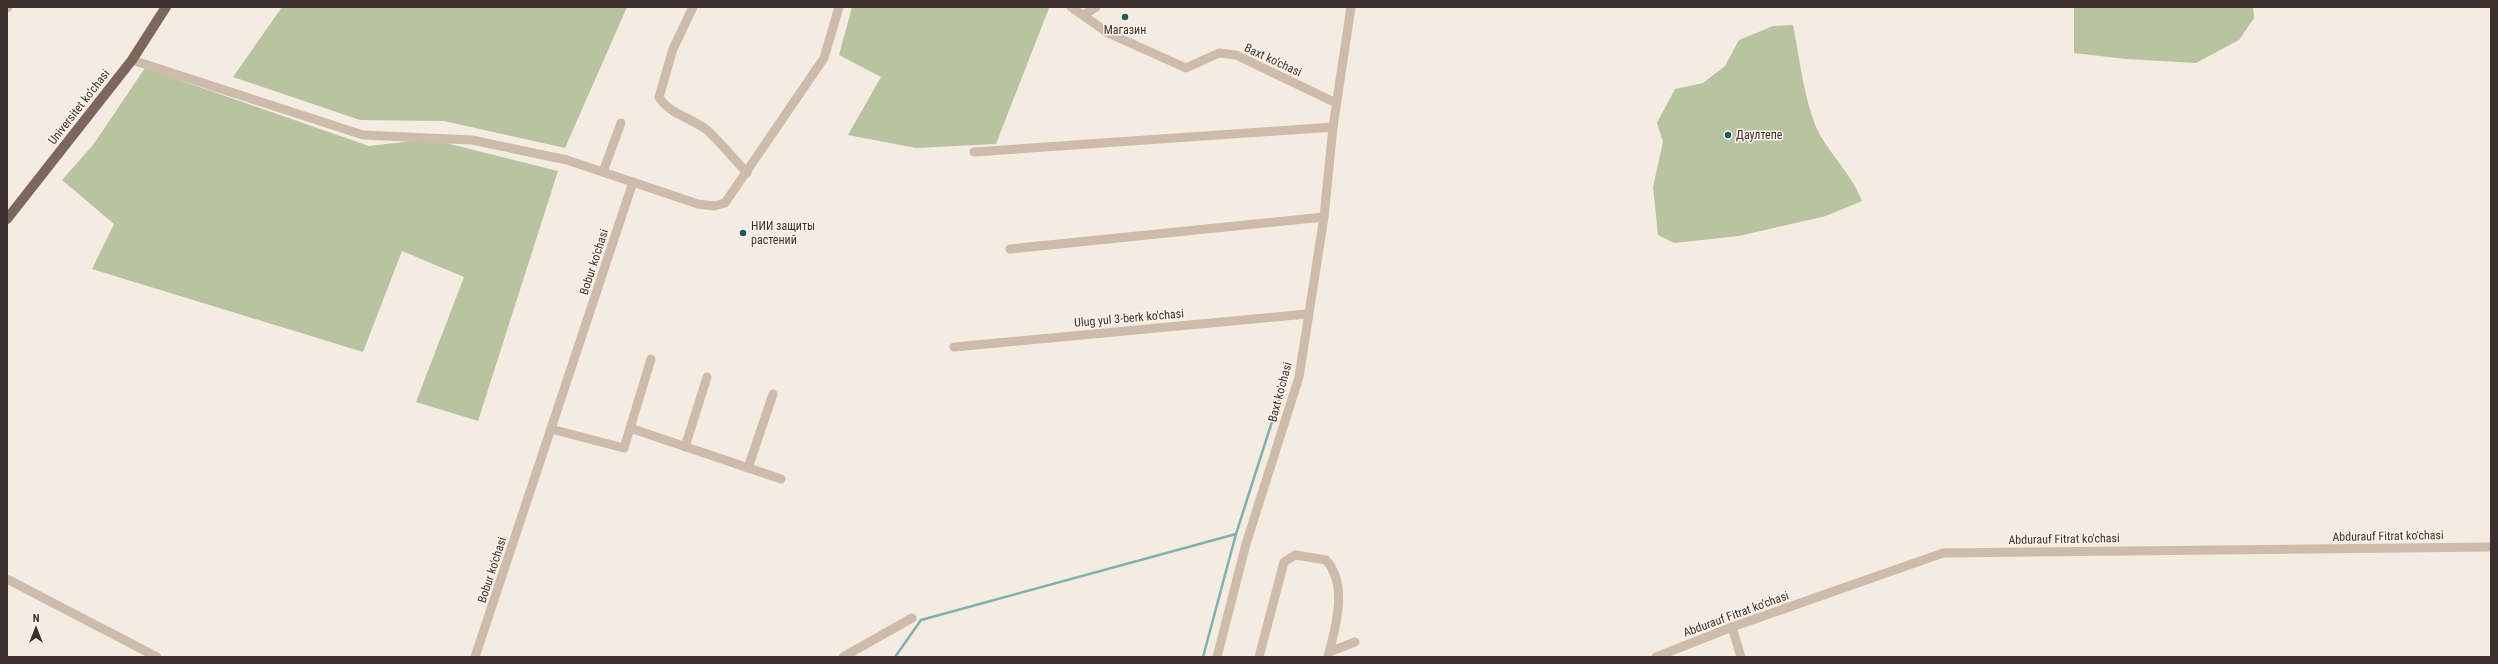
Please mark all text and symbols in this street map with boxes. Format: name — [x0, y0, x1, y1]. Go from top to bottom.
marker: Магазин — [1120, 12, 1130, 22]
place label: Магазин — [1104, 23, 1146, 37]
street label: Baxt ko'chasi — [1242, 41, 1304, 79]
street label: Universitet ko'chasi — [45, 67, 113, 147]
place label: Даултепе — [1736, 128, 1783, 142]
marker: Даултепе — [1723, 130, 1733, 140]
place label: НИИ защиты растений — [751, 219, 815, 247]
street label: Bobur ko'chasi — [577, 227, 611, 297]
marker: НИИ защиты растений — [738, 228, 748, 238]
street label: Ulug yul 3-berk ko'chasi — [1073, 306, 1185, 330]
street label: Baxt ko'chasi — [1265, 360, 1295, 424]
street label: Abdurauf Fitrat ko'chasi — [2332, 528, 2444, 544]
street label: Abdurauf Fitrat ko'chasi — [2008, 531, 2120, 547]
street label: Bobur ko'chasi — [475, 535, 509, 605]
street label: Abdurauf Fitrat ko'chasi — [1681, 588, 1791, 640]
north arrow — [16, 608, 56, 648]
text: N — [33, 612, 40, 625]

